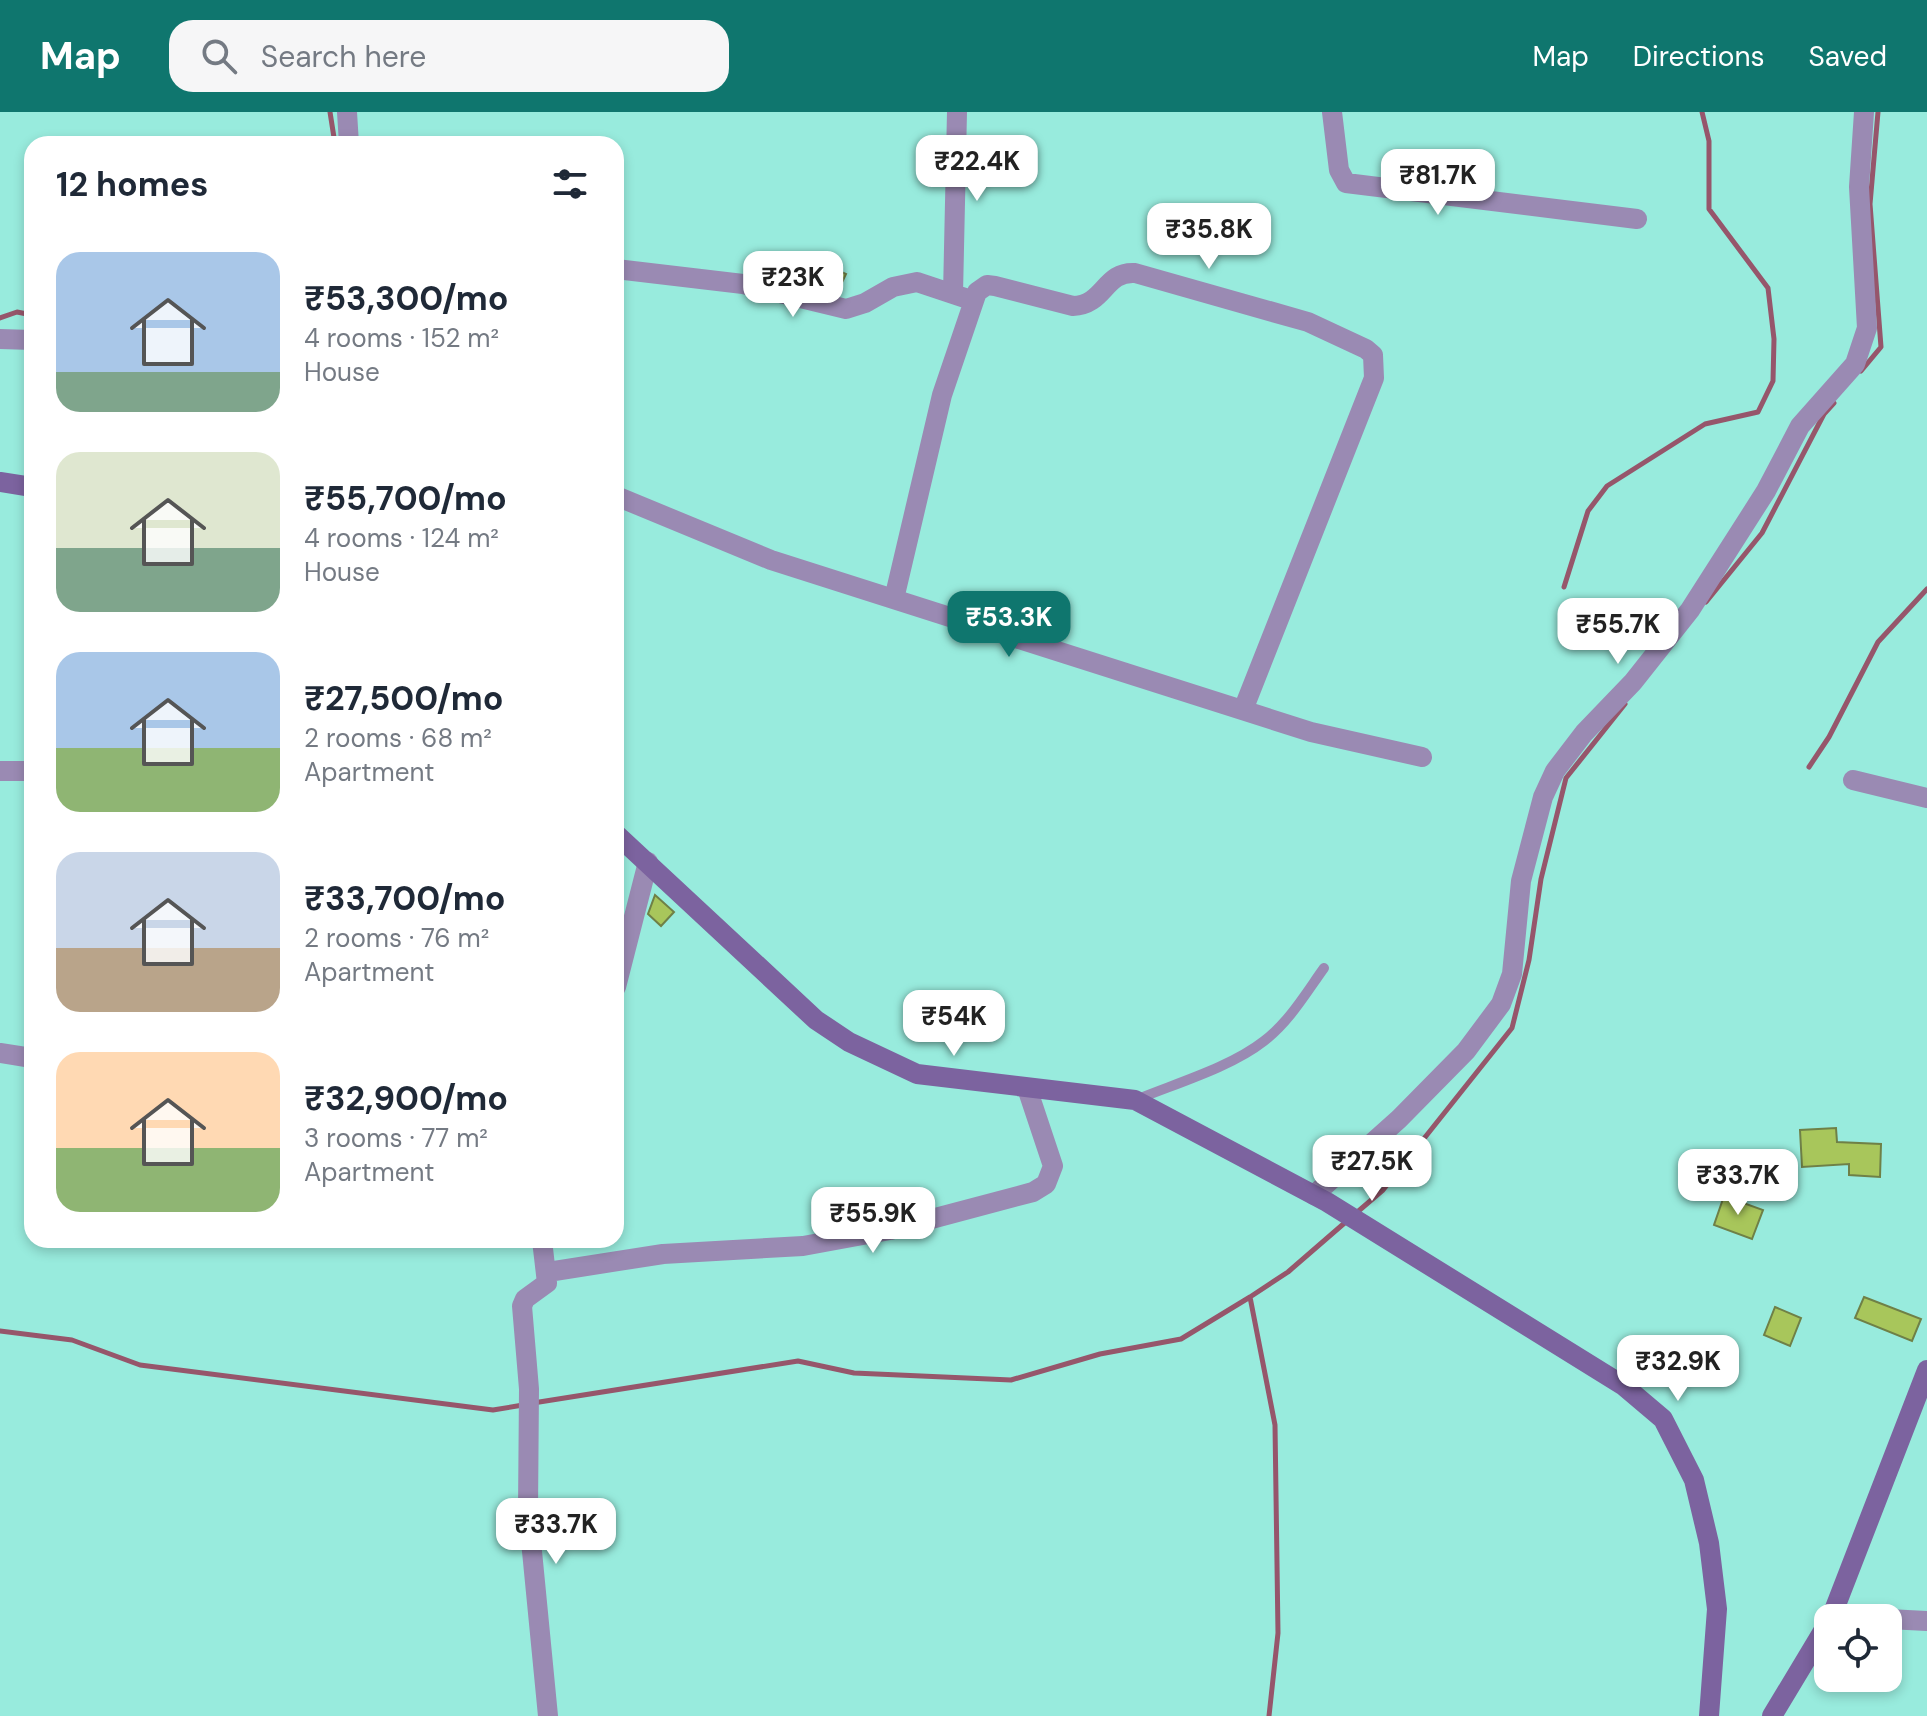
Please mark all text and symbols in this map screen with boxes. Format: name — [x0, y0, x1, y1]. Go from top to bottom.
search box — [169, 20, 729, 92]
text: Map — [40, 31, 121, 81]
icon: search — [197, 34, 241, 78]
text: Search here — [261, 37, 426, 76]
text: Map — [1532, 38, 1589, 75]
text: Directions — [1633, 38, 1765, 75]
text: Saved — [1809, 38, 1887, 75]
pin: ₹22.4K — [912, 135, 1042, 203]
text: ₹22.4K — [934, 144, 1020, 178]
pin: ₹81.7K — [1373, 149, 1503, 217]
text: ₹81.7K — [1399, 158, 1477, 192]
text: 12 homes — [56, 162, 208, 207]
icon: filters — [548, 162, 592, 206]
pin: ₹35.8K — [1144, 203, 1274, 271]
text: ₹35.8K — [1165, 212, 1253, 246]
pin: ₹23K — [746, 251, 840, 319]
text: ₹23K — [761, 260, 825, 294]
text: ₹53,300/mo — [304, 276, 509, 321]
icon: home — [120, 284, 216, 380]
text: 4 rooms · 152 m² — [304, 321, 499, 355]
text: House — [304, 355, 380, 389]
text: ₹55,700/mo — [304, 476, 507, 521]
icon: home — [120, 484, 216, 580]
text: 4 rooms · 124 m² — [304, 521, 499, 555]
text: House — [304, 555, 380, 589]
pin: ₹53.3K — [944, 591, 1074, 659]
pin: ₹55.7K — [1553, 598, 1683, 666]
text: ₹53.3K — [965, 600, 1053, 634]
text: ₹55.7K — [1575, 607, 1661, 641]
text: ₹27,500/mo — [304, 676, 503, 721]
icon: home — [120, 684, 216, 780]
text: 2 rooms · 68 m² — [304, 721, 492, 755]
text: Apartment — [304, 755, 435, 789]
text: ₹33,700/mo — [304, 876, 505, 921]
icon: home — [120, 884, 216, 980]
text: 2 rooms · 76 m² — [304, 921, 489, 955]
text: Apartment — [304, 955, 435, 989]
pin: ₹54K — [907, 990, 1001, 1058]
text: ₹54K — [921, 999, 987, 1033]
text: ₹32,900/mo — [304, 1076, 508, 1121]
icon: home — [120, 1084, 216, 1180]
text: 3 rooms · 77 m² — [304, 1121, 488, 1155]
pin: ₹27.5K — [1307, 1135, 1437, 1203]
text: ₹27.5K — [1331, 1144, 1413, 1178]
pin: ₹33.7K — [1673, 1149, 1803, 1217]
text: Apartment — [304, 1155, 435, 1189]
text: ₹33.7K — [1696, 1158, 1780, 1192]
pin: ₹55.9K — [808, 1187, 938, 1255]
text: ₹55.9K — [829, 1196, 917, 1230]
pin: ₹32.9K — [1613, 1335, 1743, 1403]
text: ₹32.9K — [1635, 1344, 1721, 1378]
pin: ₹33.7K — [491, 1498, 621, 1566]
text: ₹33.7K — [514, 1507, 598, 1541]
map controls — [1814, 1604, 1902, 1692]
button: locate — [1814, 1604, 1902, 1692]

